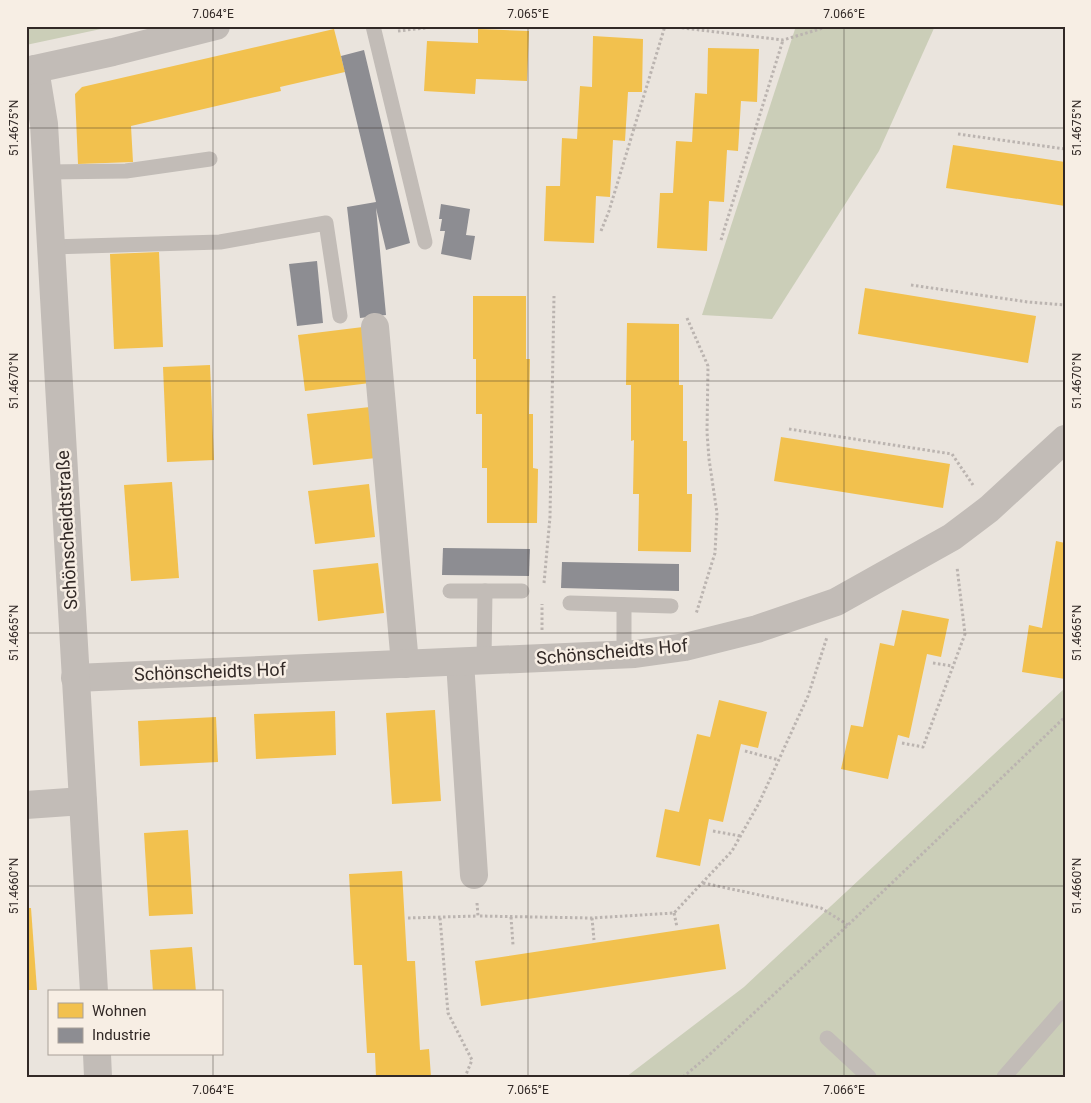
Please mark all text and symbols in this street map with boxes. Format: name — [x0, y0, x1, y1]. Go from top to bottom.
text: 7.064°E — [192, 7, 234, 21]
text: 7.065°E — [507, 7, 549, 21]
text: 7.066°E — [823, 7, 865, 21]
text: 51.4675°N — [7, 100, 21, 156]
text: 51.4675°N — [1070, 100, 1084, 156]
text: 51.4670°N — [7, 353, 21, 409]
text: 51.4670°N — [1070, 353, 1084, 409]
street label: Schönscheidtstraße — [52, 450, 81, 610]
text: 51.4665°N — [7, 605, 21, 661]
text: 51.4665°N — [1070, 605, 1084, 661]
street label: Schönscheidts Hof — [535, 634, 689, 669]
street label: Schönscheidts Hof — [134, 658, 287, 685]
text: 51.4660°N — [7, 858, 21, 914]
text: 51.4660°N — [1070, 858, 1084, 914]
legend — [48, 990, 222, 1056]
text: Wohnen — [92, 1002, 146, 1020]
text: Industrie — [92, 1026, 150, 1044]
text: 7.064°E — [192, 1083, 234, 1097]
text: 7.065°E — [507, 1083, 549, 1097]
text: 7.066°E — [823, 1083, 865, 1097]

